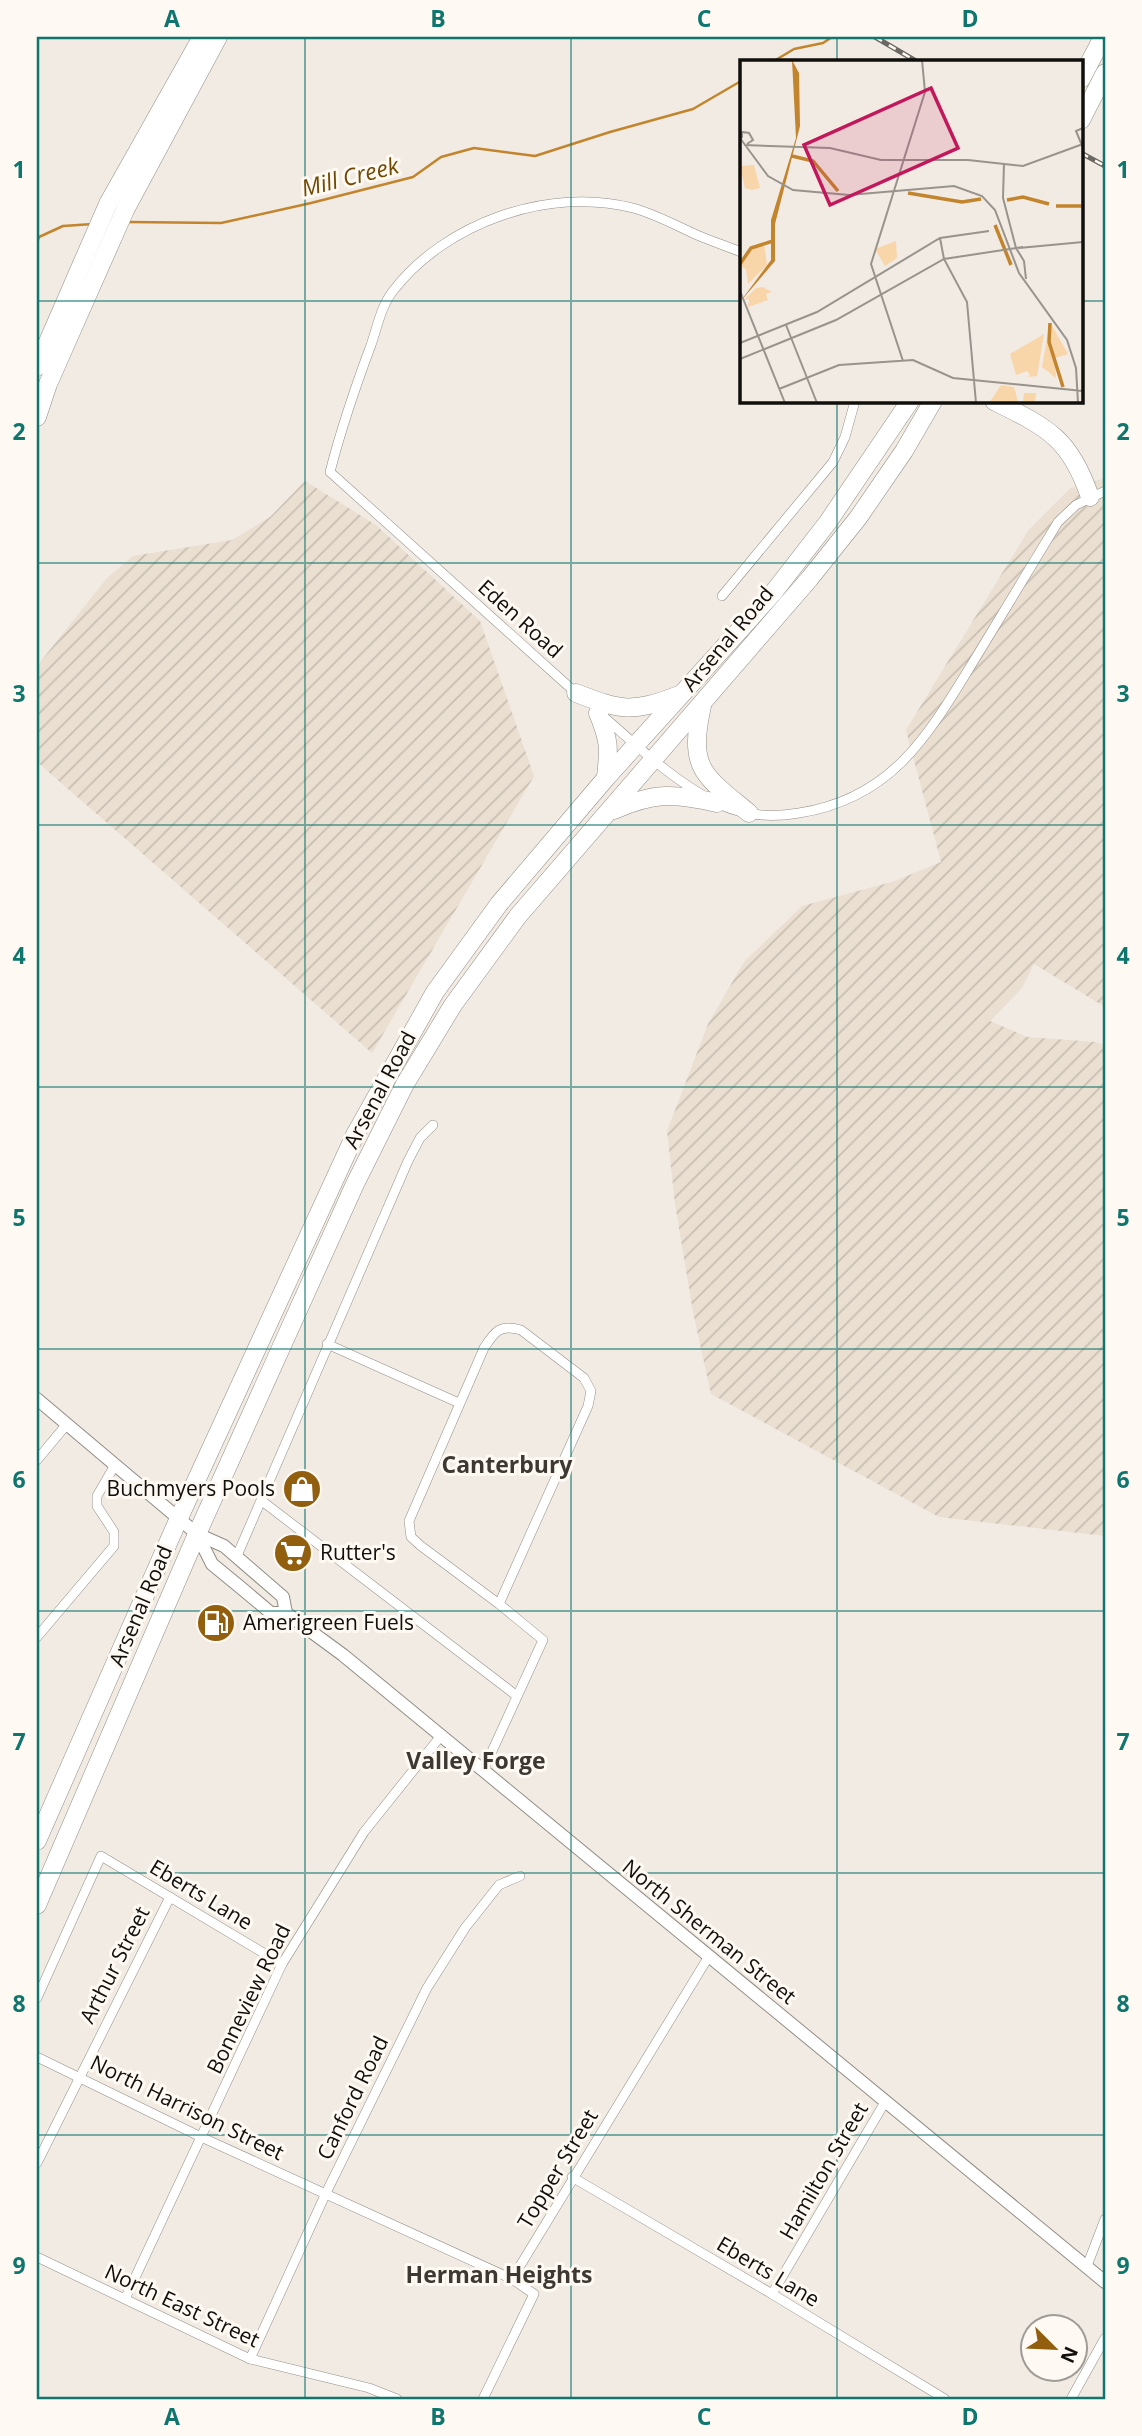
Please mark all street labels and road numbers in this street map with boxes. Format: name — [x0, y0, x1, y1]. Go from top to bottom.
street label: Eden Road — [472, 573, 569, 664]
street label: Arsenal Road — [675, 580, 779, 697]
street label: Arsenal Road — [336, 1026, 422, 1153]
street label: Arsenal Road — [102, 1541, 178, 1670]
street label: Eberts Lane — [145, 1852, 258, 1936]
street label: North Sherman Street — [617, 1852, 802, 2010]
street label: Arthur Street — [73, 1901, 156, 2028]
street label: Bonneview Road — [200, 1919, 296, 2078]
street label: Canford Road — [310, 2031, 394, 2164]
street label: North Harrison Street — [86, 2048, 289, 2166]
street label: Hamilton Street — [772, 2097, 874, 2244]
street label: Topper Street — [511, 2104, 604, 2233]
street label: Eberts Lane — [712, 2229, 825, 2313]
street label: North East Street — [100, 2257, 264, 2353]

